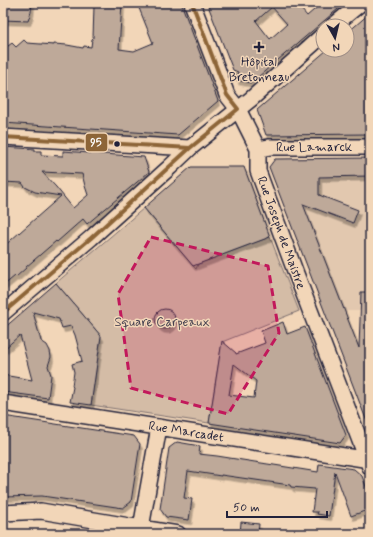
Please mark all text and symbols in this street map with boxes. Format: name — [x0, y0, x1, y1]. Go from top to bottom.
north arrow — [315, 18, 355, 58]
text: N — [332, 39, 341, 54]
marker: Hôpital Bretonneau — [253, 41, 265, 53]
place label: Hôpital Bretonneau — [229, 54, 290, 86]
line badge: 95 — [85, 133, 108, 152]
text: 95 — [90, 136, 102, 150]
unlabelled marker — [112, 139, 122, 149]
street label: Rue Lamarck — [276, 139, 353, 156]
street label: Rue Joseph de Maistre — [253, 174, 309, 292]
park label: Square Carpeaux — [114, 314, 210, 331]
street label: Rue Marcadet — [147, 418, 225, 446]
scale bar — [227, 493, 327, 519]
text: 50 m — [233, 500, 260, 516]

